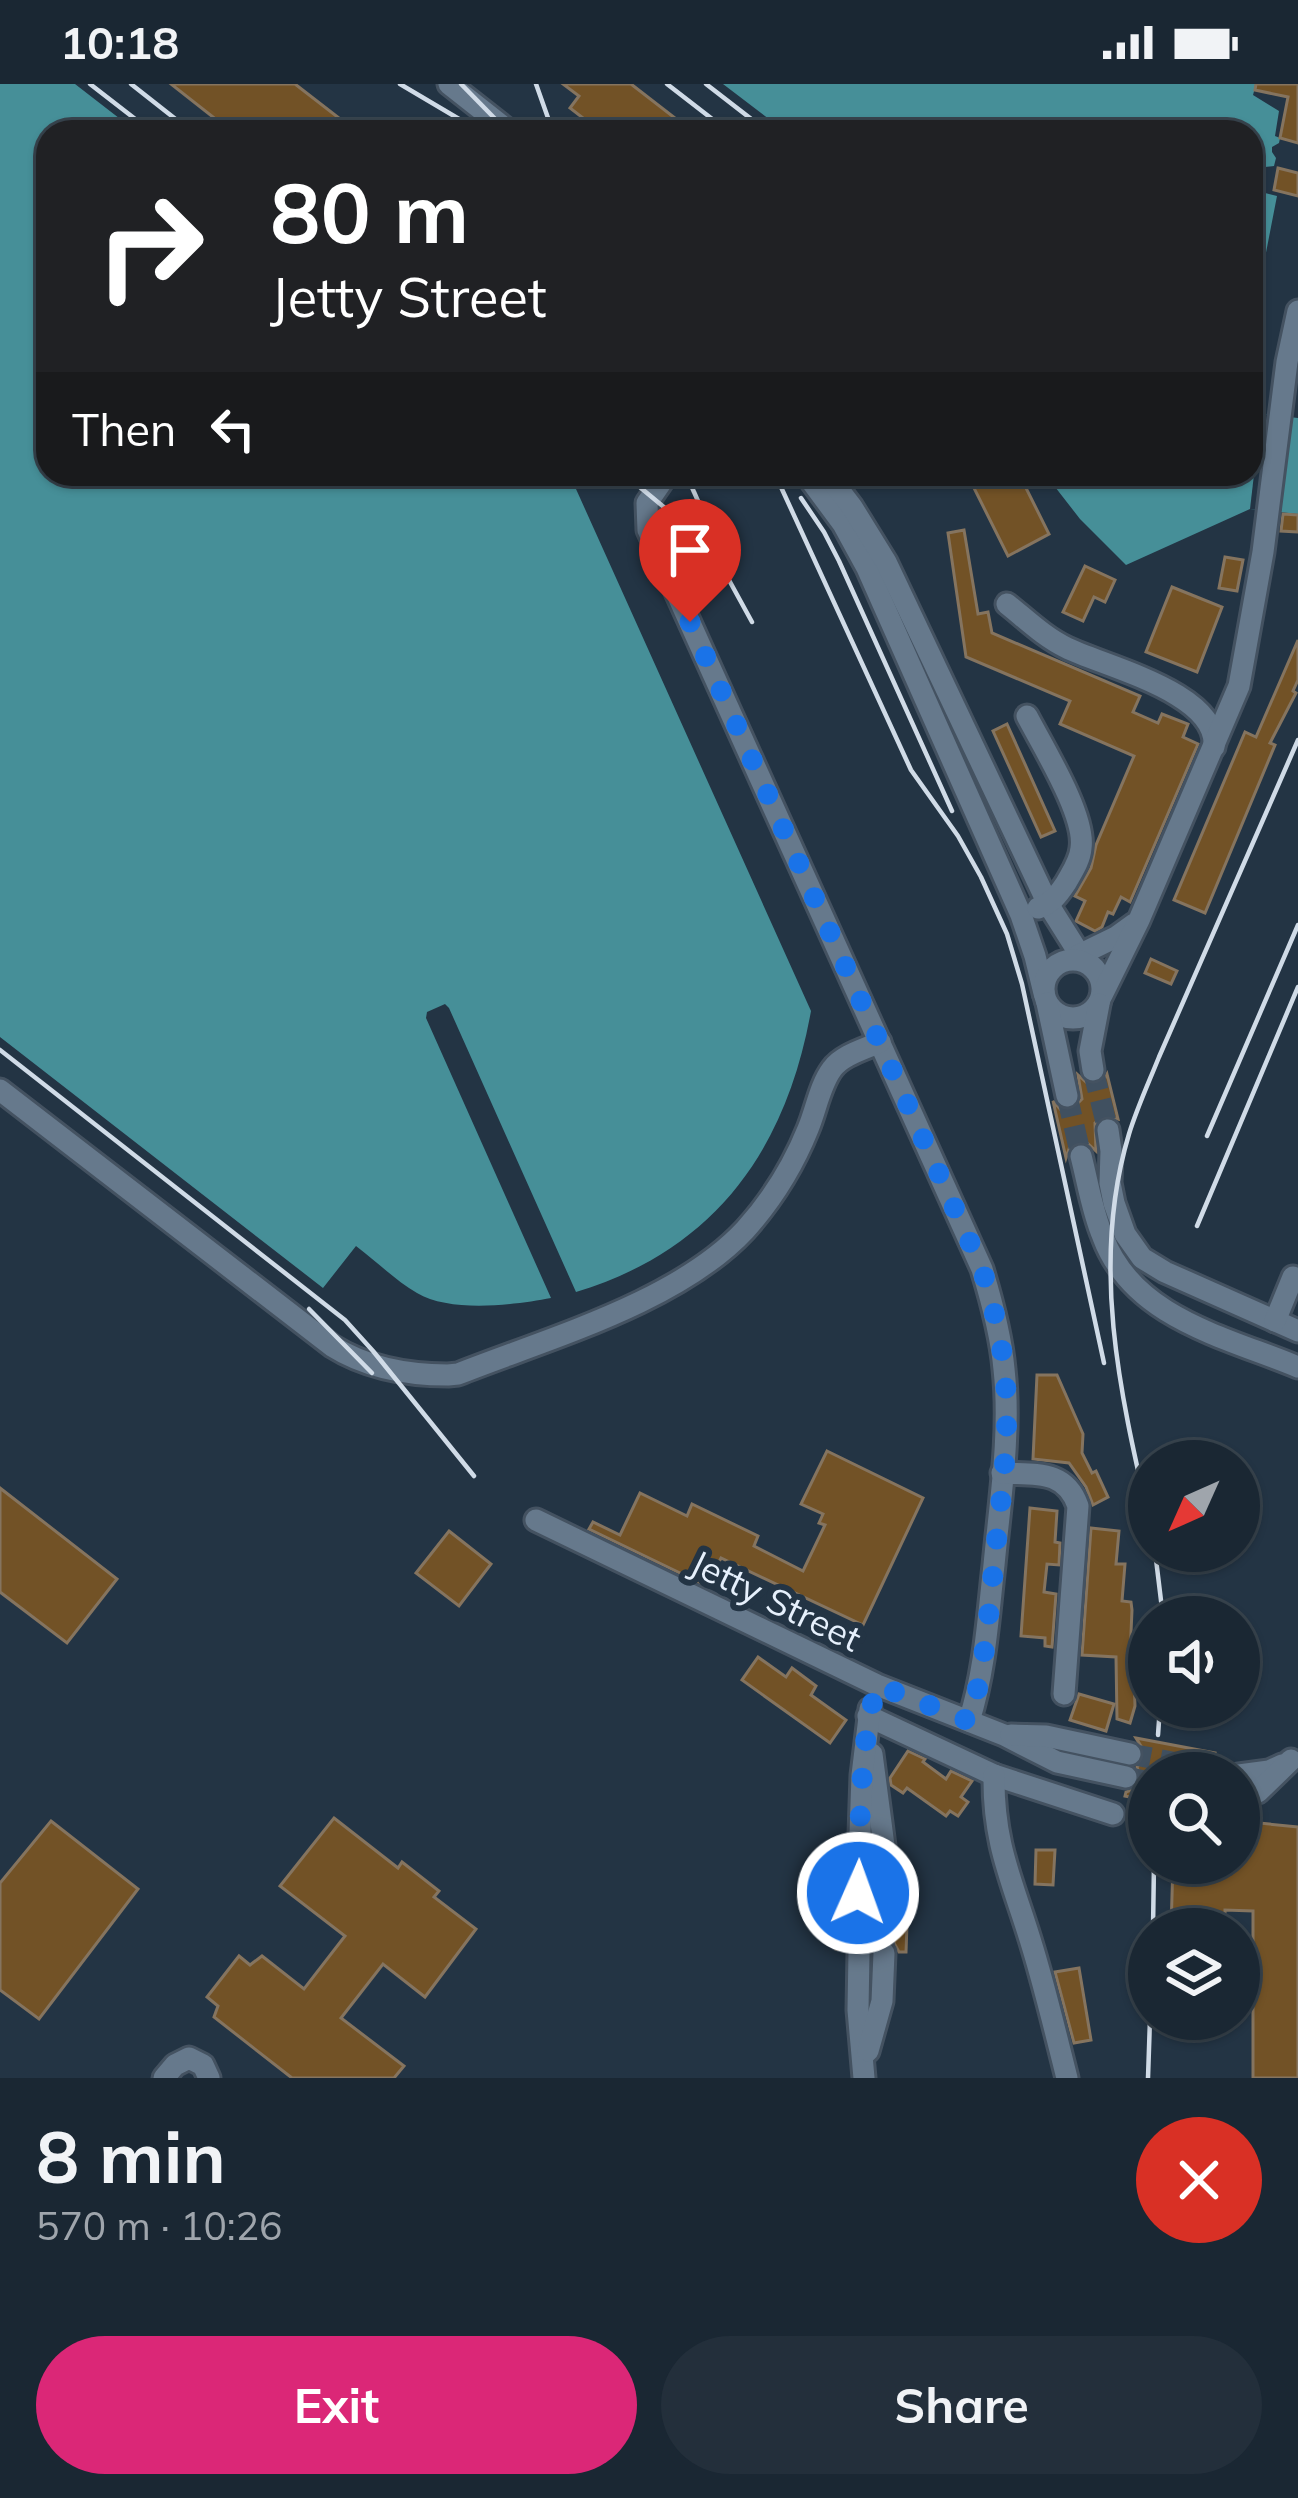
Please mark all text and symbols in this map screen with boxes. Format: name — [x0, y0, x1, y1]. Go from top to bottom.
text: 10:18 — [60, 14, 179, 70]
text: 80 m — [270, 159, 469, 264]
icon: right — [72, 168, 228, 324]
text: Jetty Street — [270, 263, 547, 331]
icon: left — [200, 396, 266, 462]
text: Then — [72, 401, 176, 457]
pin — [639, 499, 741, 622]
icon: arrive — [657, 517, 723, 583]
north arrow — [1128, 1440, 1260, 1572]
map controls — [1128, 1440, 1260, 2040]
street label: Jetty Street — [683, 1539, 869, 1661]
button: sound — [1128, 1596, 1260, 1728]
button: search — [1128, 1752, 1260, 1884]
position arrow — [795, 1830, 921, 1956]
button: layers — [1128, 1908, 1260, 2040]
text: 8 min — [36, 2111, 226, 2201]
button: close — [1136, 2117, 1262, 2243]
text: 570 m · 10:26 — [36, 2201, 282, 2250]
button: Exit — [36, 2336, 637, 2474]
button: Share — [661, 2336, 1262, 2474]

